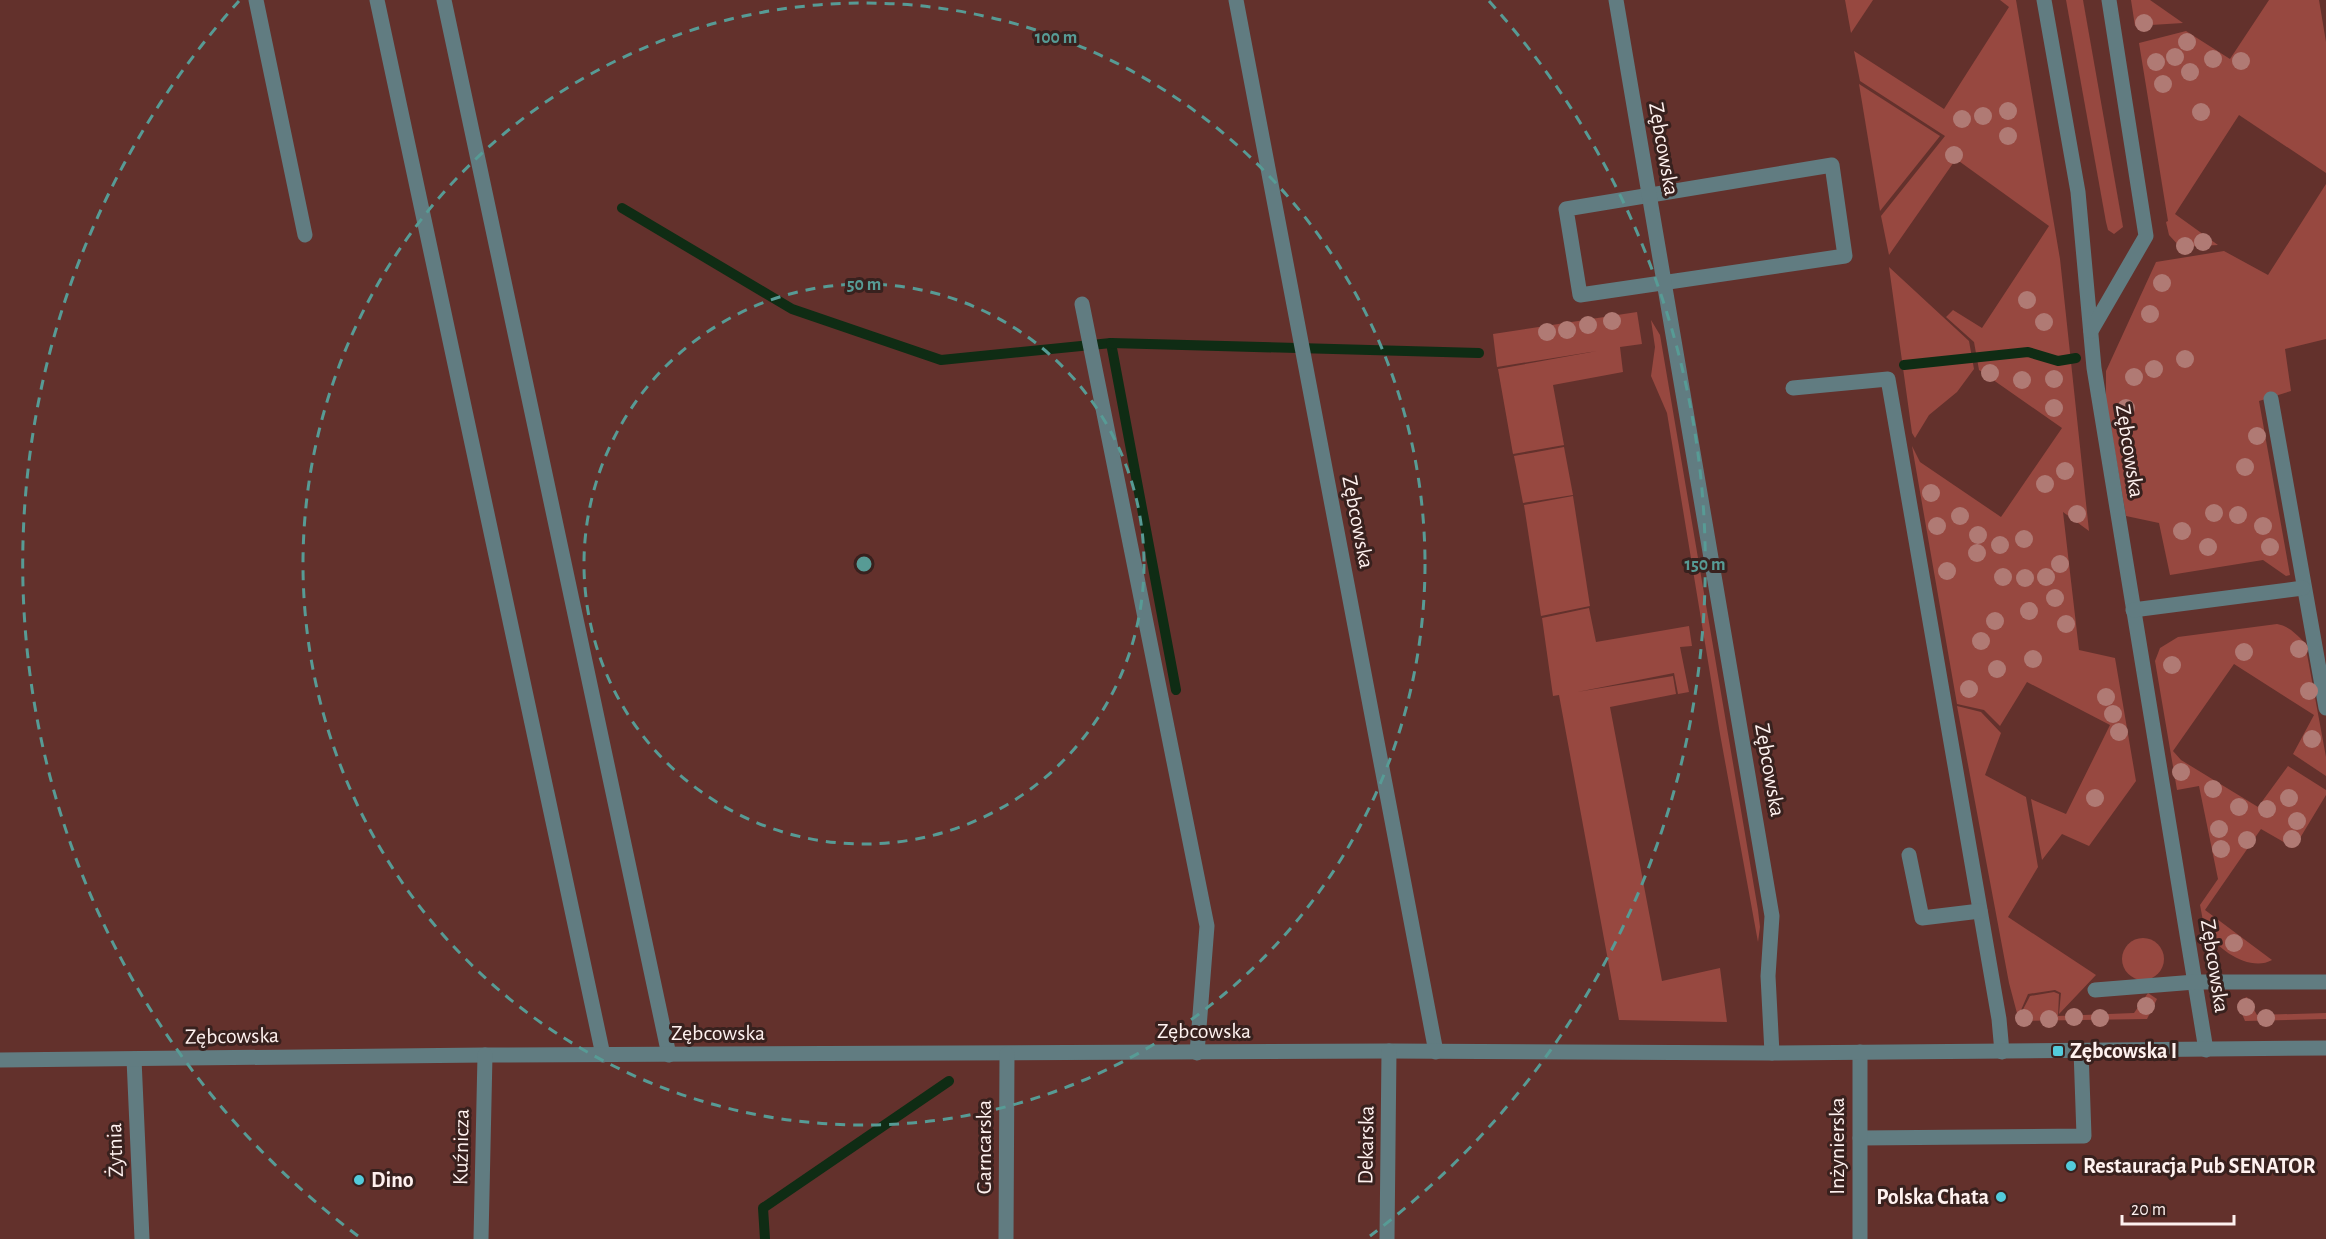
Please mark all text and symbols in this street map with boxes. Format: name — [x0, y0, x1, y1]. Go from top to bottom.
text: 100 m — [1035, 29, 1077, 47]
street label: Zębcowska — [1645, 101, 1683, 197]
text: 50 m — [847, 276, 881, 294]
street label: Zębcowska — [2112, 403, 2148, 499]
street label: Zębcowska — [1338, 474, 1378, 570]
centre of rings — [854, 554, 874, 574]
text: 150 m — [1685, 556, 1725, 574]
street label: Zębcowska — [1751, 722, 1789, 818]
street label: Zębcowska — [2197, 918, 2233, 1014]
street label: Zębcowska — [1157, 1020, 1251, 1042]
street label: Zębcowska — [671, 1022, 765, 1044]
street label: Zębcowska — [185, 1024, 279, 1048]
place label: Zębcowska I — [2070, 1040, 2177, 1062]
marker: Zębcowska I — [2051, 1044, 2065, 1058]
street label: Inżynierska — [1826, 1097, 1848, 1195]
street label: Garncarska — [973, 1100, 995, 1194]
street label: Dekarska — [1354, 1105, 1378, 1185]
street label: Kuźnicza — [449, 1109, 473, 1185]
street label: Żytnia — [103, 1122, 127, 1178]
place label: Restauracja Pub SENATOR — [2083, 1155, 2315, 1178]
marker: Restauracja Pub SENATOR — [2064, 1159, 2078, 1173]
place label: Dino — [371, 1169, 414, 1191]
marker: Dino — [352, 1173, 366, 1187]
place label: Polska Chata — [1876, 1186, 1989, 1208]
scale bar — [2122, 1188, 2234, 1226]
marker: Polska Chata — [1994, 1190, 2008, 1204]
text: 20 m — [2131, 1201, 2166, 1219]

